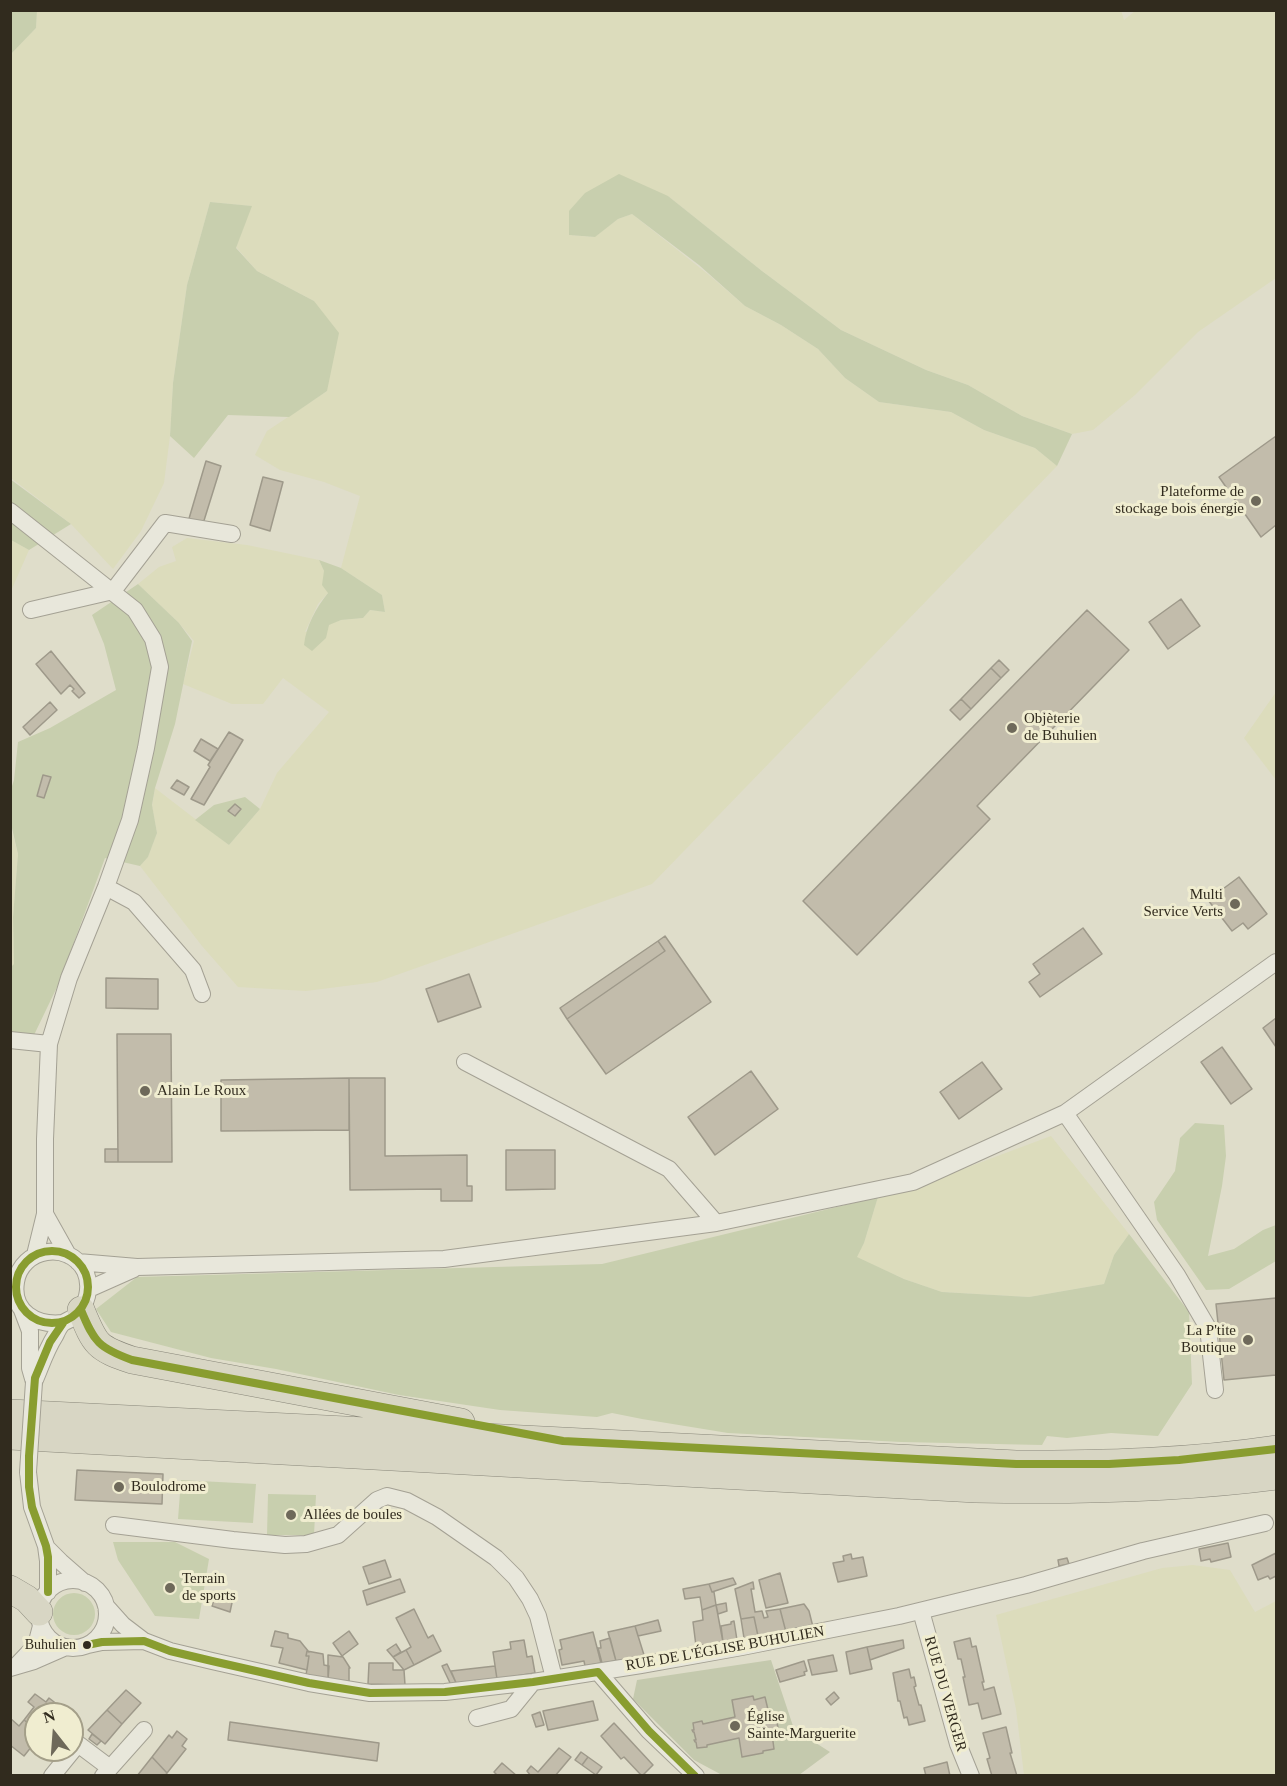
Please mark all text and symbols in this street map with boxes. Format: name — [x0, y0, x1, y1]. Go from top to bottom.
place label: Plateforme de stockage bois énergie — [1115, 483, 1244, 518]
marker: Plateforme de stockage bois énergie — [1249, 494, 1263, 508]
place label: Objèterie de Buhulien — [1024, 710, 1097, 745]
marker: Objèterie de Buhulien — [1005, 721, 1019, 735]
place label: Multi Service Verts — [1143, 886, 1223, 921]
marker: Multi Service Verts — [1228, 897, 1242, 911]
place label: Alain Le Roux — [157, 1082, 246, 1100]
marker: Alain Le Roux — [138, 1084, 152, 1098]
place label: La P'tite Boutique — [1181, 1322, 1236, 1357]
marker: La P'tite Boutique — [1241, 1333, 1255, 1347]
place label: Boulodrome — [131, 1478, 206, 1496]
marker: Boulodrome — [112, 1480, 126, 1494]
place label: Allées de boules — [303, 1506, 402, 1524]
marker: Allées de boules — [284, 1508, 298, 1522]
place label: Terrain de sports — [182, 1570, 236, 1605]
marker: Terrain de sports — [163, 1581, 177, 1595]
street label: RUE DE L'ÉGLISE BUHULIEN — [624, 1623, 826, 1675]
street label: RUE DU VERGER — [920, 1634, 970, 1754]
place label: Buhulien — [25, 1637, 76, 1653]
marker: Buhulien — [81, 1639, 93, 1651]
north arrow — [24, 1702, 84, 1762]
text: N — [41, 1706, 57, 1726]
place label: Église Sainte-Marguerite — [747, 1708, 856, 1743]
marker: Église Sainte-Marguerite — [728, 1719, 742, 1733]

